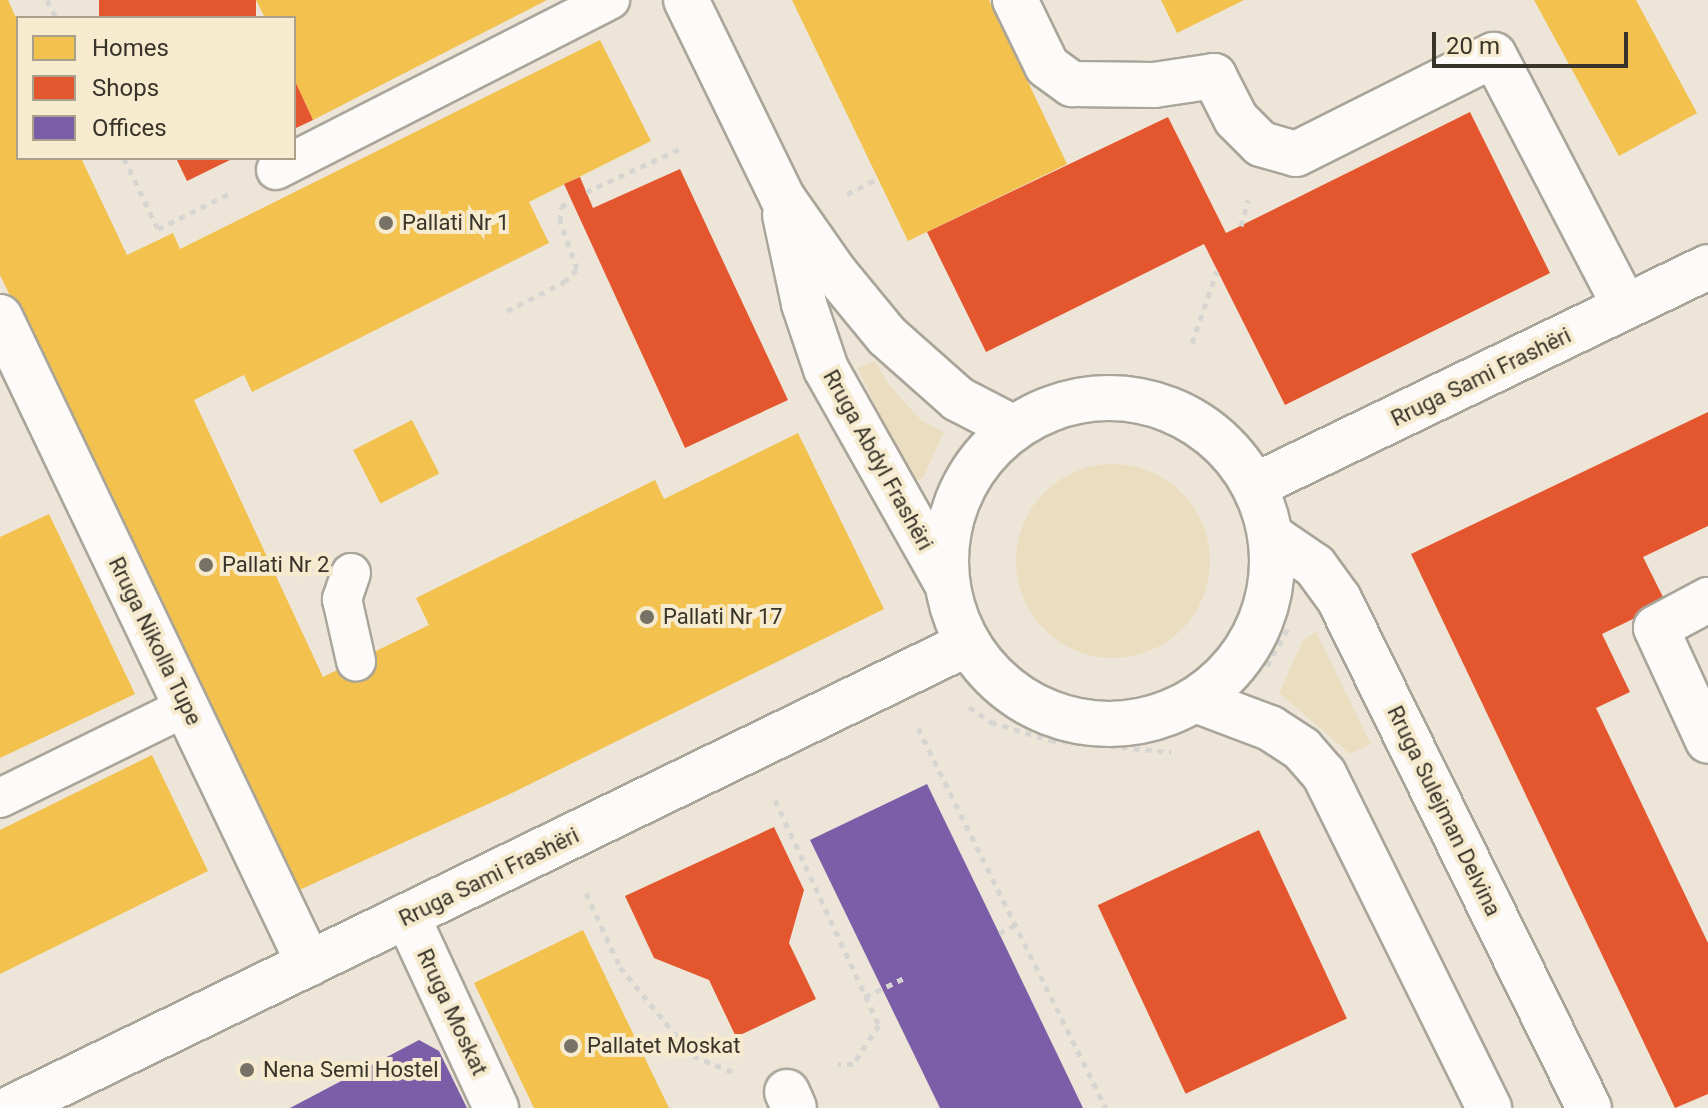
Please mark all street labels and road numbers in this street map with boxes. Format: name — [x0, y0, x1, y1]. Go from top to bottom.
street label: Rruga Sami Frashëri — [1387, 322, 1575, 432]
street label: Rruga Abdyl Frashëri — [817, 365, 939, 555]
street label: Rruga Nikolla Tupe — [103, 553, 207, 729]
street label: Rruga Sulejman Delvina — [1382, 701, 1506, 921]
street label: Rruga Sami Frashëri — [395, 822, 583, 932]
street label: Rruga Moskat — [411, 945, 493, 1079]

